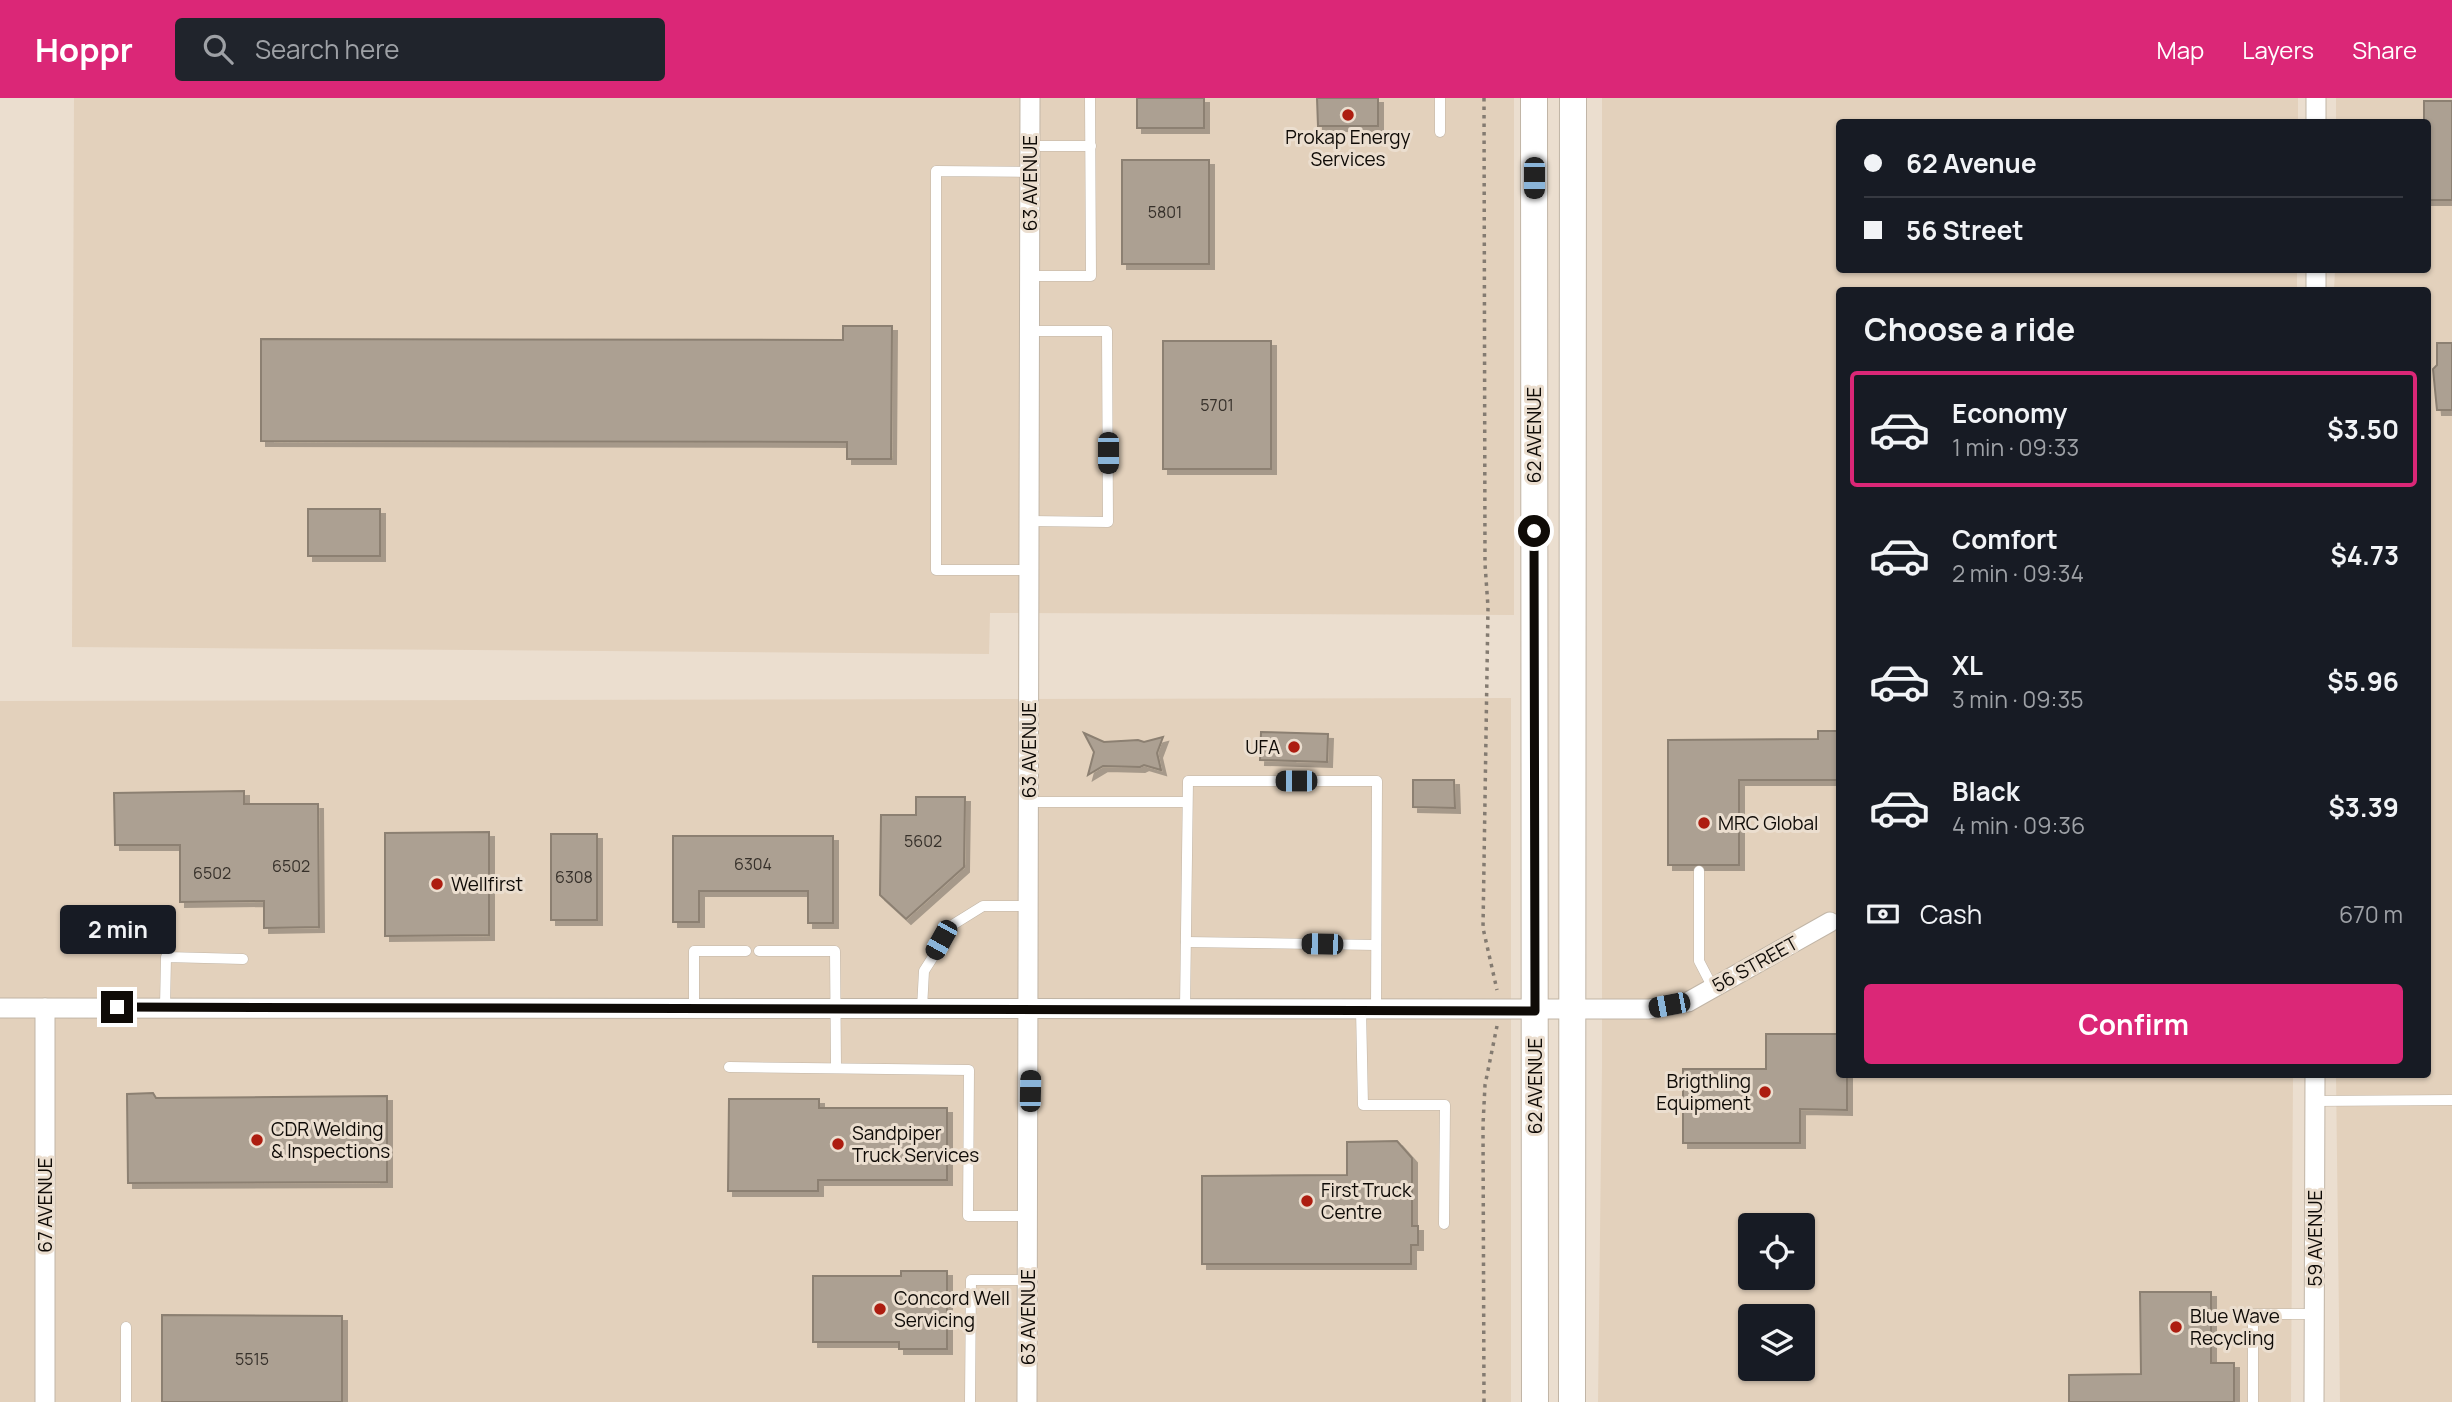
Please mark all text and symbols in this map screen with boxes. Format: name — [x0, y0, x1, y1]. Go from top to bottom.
search box — [175, 18, 665, 81]
text: Hoppr — [35, 27, 133, 72]
icon: search — [199, 30, 237, 68]
text: Search here — [255, 31, 400, 67]
text: Map — [2157, 33, 2204, 66]
text: Layers — [2242, 33, 2314, 66]
text: Share — [2352, 33, 2417, 66]
marker: Prokap Energy Services — [1340, 107, 1356, 123]
place label: Prokap Energy Services — [1285, 124, 1411, 172]
street label: 63 AVENUE — [1017, 135, 1043, 231]
text: 62 Avenue — [1906, 145, 2037, 181]
car — [1524, 157, 1545, 199]
house number: 5801 — [1148, 201, 1182, 223]
text: 56 Street — [1906, 212, 2024, 248]
text: Choose a ride — [1864, 307, 2075, 351]
street label: 62 AVENUE — [1521, 387, 1547, 483]
house number: 5701 — [1200, 394, 1234, 416]
text: Economy — [1952, 395, 2067, 431]
icon: car — [1868, 398, 1931, 461]
text: $3.50 — [2327, 411, 2399, 447]
text: 1 min · 09:33 — [1952, 431, 2079, 463]
car — [1098, 432, 1119, 474]
route start — [1518, 515, 1550, 547]
text: Comfort — [1952, 521, 2058, 557]
icon: car — [1868, 524, 1931, 587]
text: $4.73 — [2330, 537, 2399, 573]
text: 2 min · 09:34 — [1952, 557, 2084, 589]
text: XL — [1952, 647, 1983, 683]
icon: car — [1868, 650, 1931, 713]
text: $5.96 — [2327, 663, 2399, 699]
text: 3 min · 09:35 — [1952, 683, 2083, 715]
street label: 63 AVENUE — [1016, 702, 1042, 798]
place label: UFA — [1245, 734, 1280, 760]
marker: UFA — [1286, 739, 1302, 755]
car — [1276, 771, 1318, 792]
text: Black — [1952, 773, 2020, 809]
icon: car — [1868, 776, 1931, 839]
text: $3.39 — [2328, 789, 2399, 825]
text: 4 min · 09:36 — [1952, 809, 2085, 841]
place label: MRC Global — [1718, 810, 1818, 836]
marker: MRC Global — [1696, 815, 1712, 831]
house number: 5602 — [904, 830, 942, 852]
house number: 6304 — [734, 853, 772, 875]
house number: 6502 — [272, 855, 310, 877]
house number: 6502 — [193, 862, 231, 884]
house number: 6308 — [555, 866, 593, 888]
place label: Wellfirst — [451, 871, 523, 897]
marker: Wellfirst — [429, 876, 445, 892]
icon: cash — [1864, 895, 1902, 933]
text: Cash — [1920, 896, 1982, 932]
text: 670 m — [2339, 898, 2403, 930]
callout: 2 min — [59, 906, 175, 954]
text: 2 min — [88, 913, 148, 945]
car — [922, 917, 961, 963]
street label: 56 STREET — [1707, 929, 1803, 998]
car — [1301, 933, 1344, 955]
button: Confirm — [1864, 984, 2403, 1064]
route end — [101, 991, 133, 1023]
car — [1647, 991, 1692, 1019]
street label: 62 AVENUE — [1522, 1038, 1548, 1134]
place label: Brigthling Equipment — [1656, 1068, 1751, 1116]
car — [1020, 1070, 1041, 1112]
marker: Brigthling Equipment — [1757, 1084, 1773, 1100]
place label: CDR Welding & Inspections — [271, 1116, 390, 1164]
place label: Sandpiper Truck Services — [852, 1120, 979, 1168]
marker: CDR Welding & Inspections — [249, 1132, 265, 1148]
marker: Sandpiper Truck Services — [830, 1136, 846, 1152]
street label: 67 AVENUE — [32, 1157, 58, 1253]
place label: First Truck Centre — [1321, 1177, 1412, 1225]
street label: 59 AVENUE — [2302, 1190, 2328, 1286]
marker: First Truck Centre — [1299, 1193, 1315, 1209]
map controls — [1738, 1213, 1815, 1381]
button: locate — [1738, 1213, 1815, 1290]
street label: 63 AVENUE — [1015, 1269, 1041, 1365]
place label: Concord Well Servicing — [894, 1285, 1010, 1333]
marker: Concord Well Servicing — [872, 1301, 888, 1317]
place label: Blue Wave Recycling — [2190, 1303, 2280, 1351]
button: layers — [1738, 1304, 1815, 1381]
marker: Blue Wave Recycling — [2168, 1319, 2184, 1335]
house number: 5515 — [235, 1348, 269, 1370]

